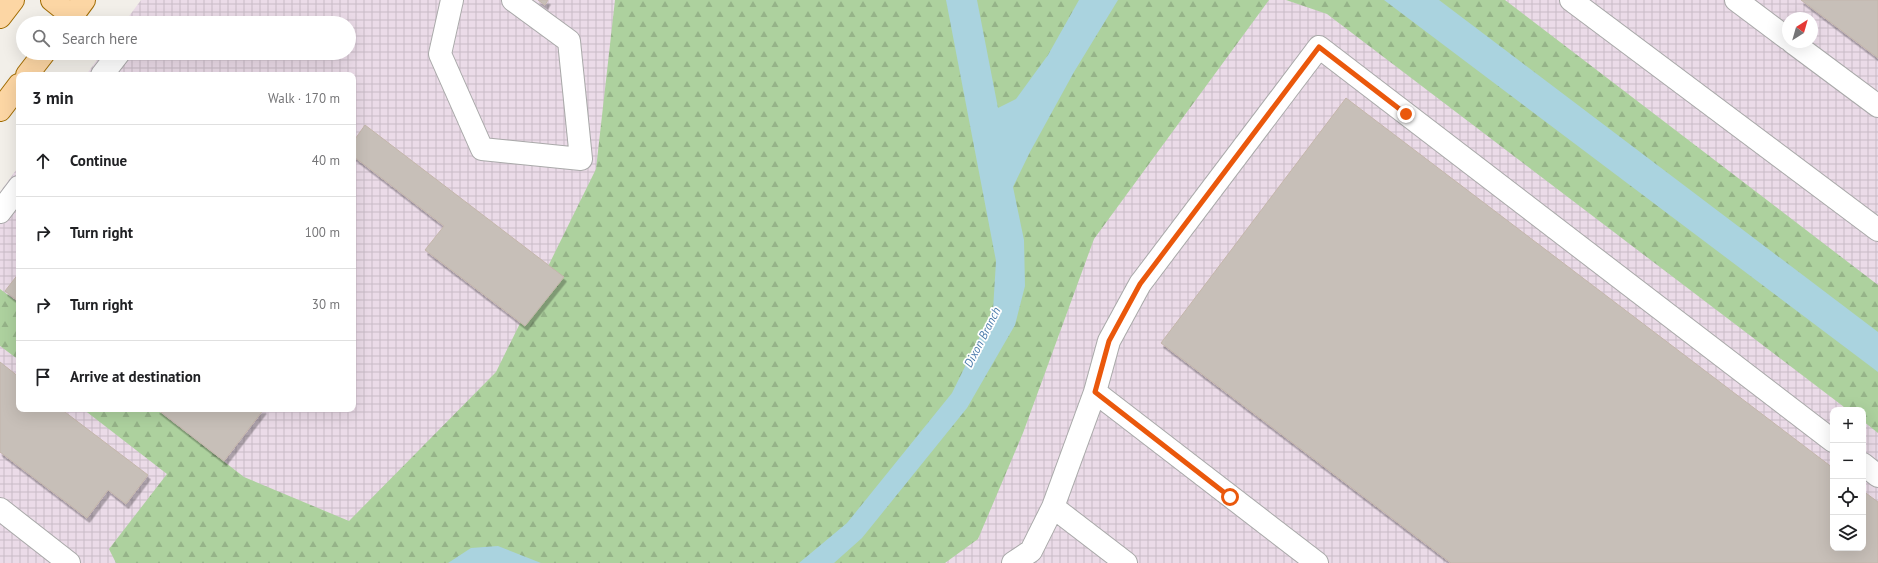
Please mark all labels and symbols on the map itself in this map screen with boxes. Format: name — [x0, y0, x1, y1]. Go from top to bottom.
north arrow — [1782, 12, 1818, 48]
route end — [1397, 105, 1415, 123]
water label: Dixon Branch — [960, 304, 1004, 370]
route start — [1221, 488, 1239, 506]

